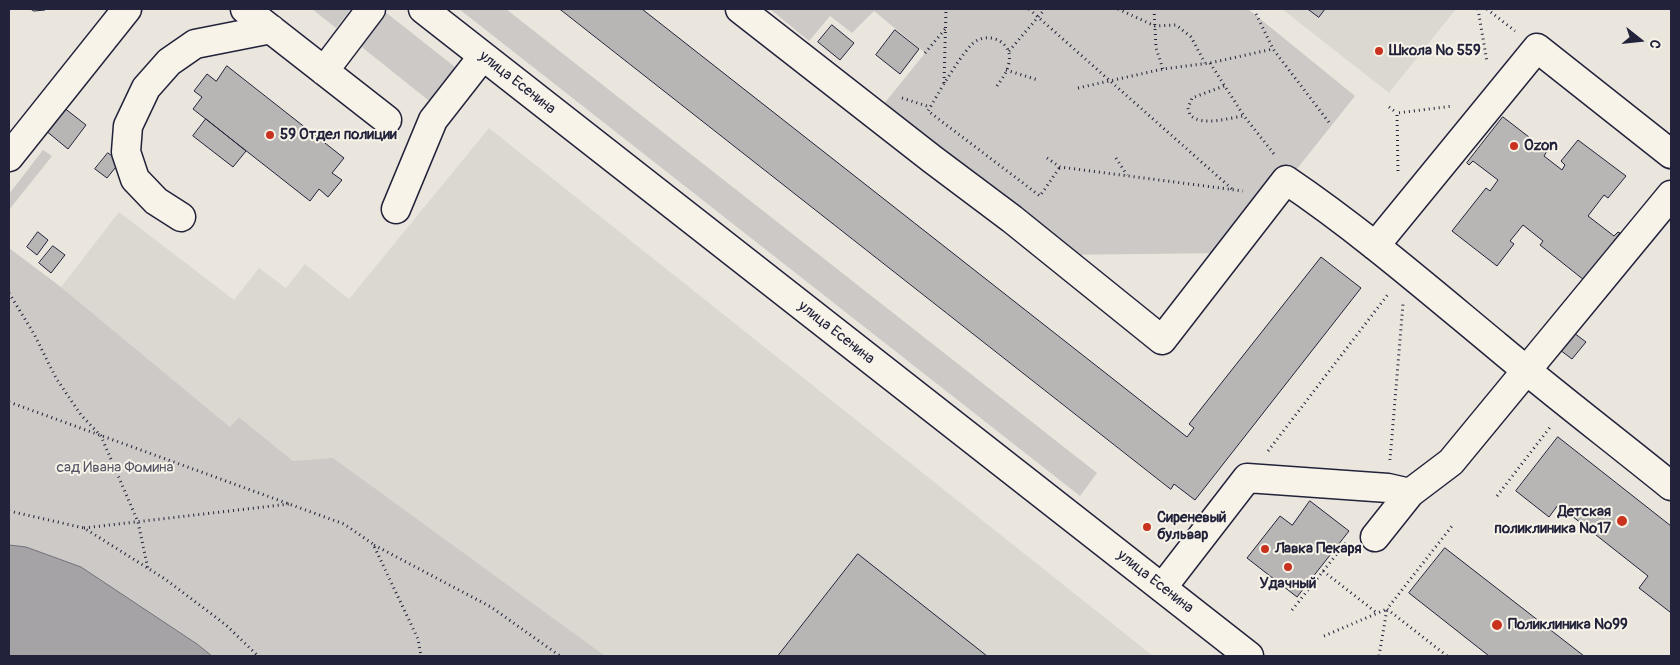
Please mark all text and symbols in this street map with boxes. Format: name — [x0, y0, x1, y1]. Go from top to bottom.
north arrow — [1615, 15, 1665, 65]
text: С — [1646, 38, 1664, 51]
place label: Школа № 559 — [1389, 42, 1481, 60]
marker: Школа № 559 — [1373, 45, 1385, 57]
street label: улица Есенина — [475, 48, 559, 118]
place label: 59 Отдел полиции — [280, 126, 397, 144]
marker: 59 Отдел полиции — [264, 129, 276, 141]
place label: Ozon — [1524, 137, 1558, 155]
marker: Ozon — [1508, 140, 1520, 152]
street label: улица Есенина — [794, 298, 878, 368]
park label: сад Ивана Фомина — [56, 459, 174, 477]
place label: Детская поликлиника №17 — [1494, 503, 1611, 538]
place label: Сиреневый бульвар — [1157, 509, 1227, 544]
marker: Детская поликлиника №17 — [1615, 514, 1629, 528]
marker: Сиреневый бульвар — [1141, 521, 1153, 533]
place label: Лавка Пекаря — [1275, 540, 1362, 558]
marker: Лавка Пекаря — [1259, 543, 1271, 555]
street label: улица Есенина — [1113, 547, 1197, 617]
marker: Удачный — [1282, 561, 1294, 573]
place label: Удачный — [1260, 575, 1316, 593]
place label: Поликлиника №99 — [1508, 616, 1628, 634]
marker: Поликлиника №99 — [1490, 618, 1504, 632]

